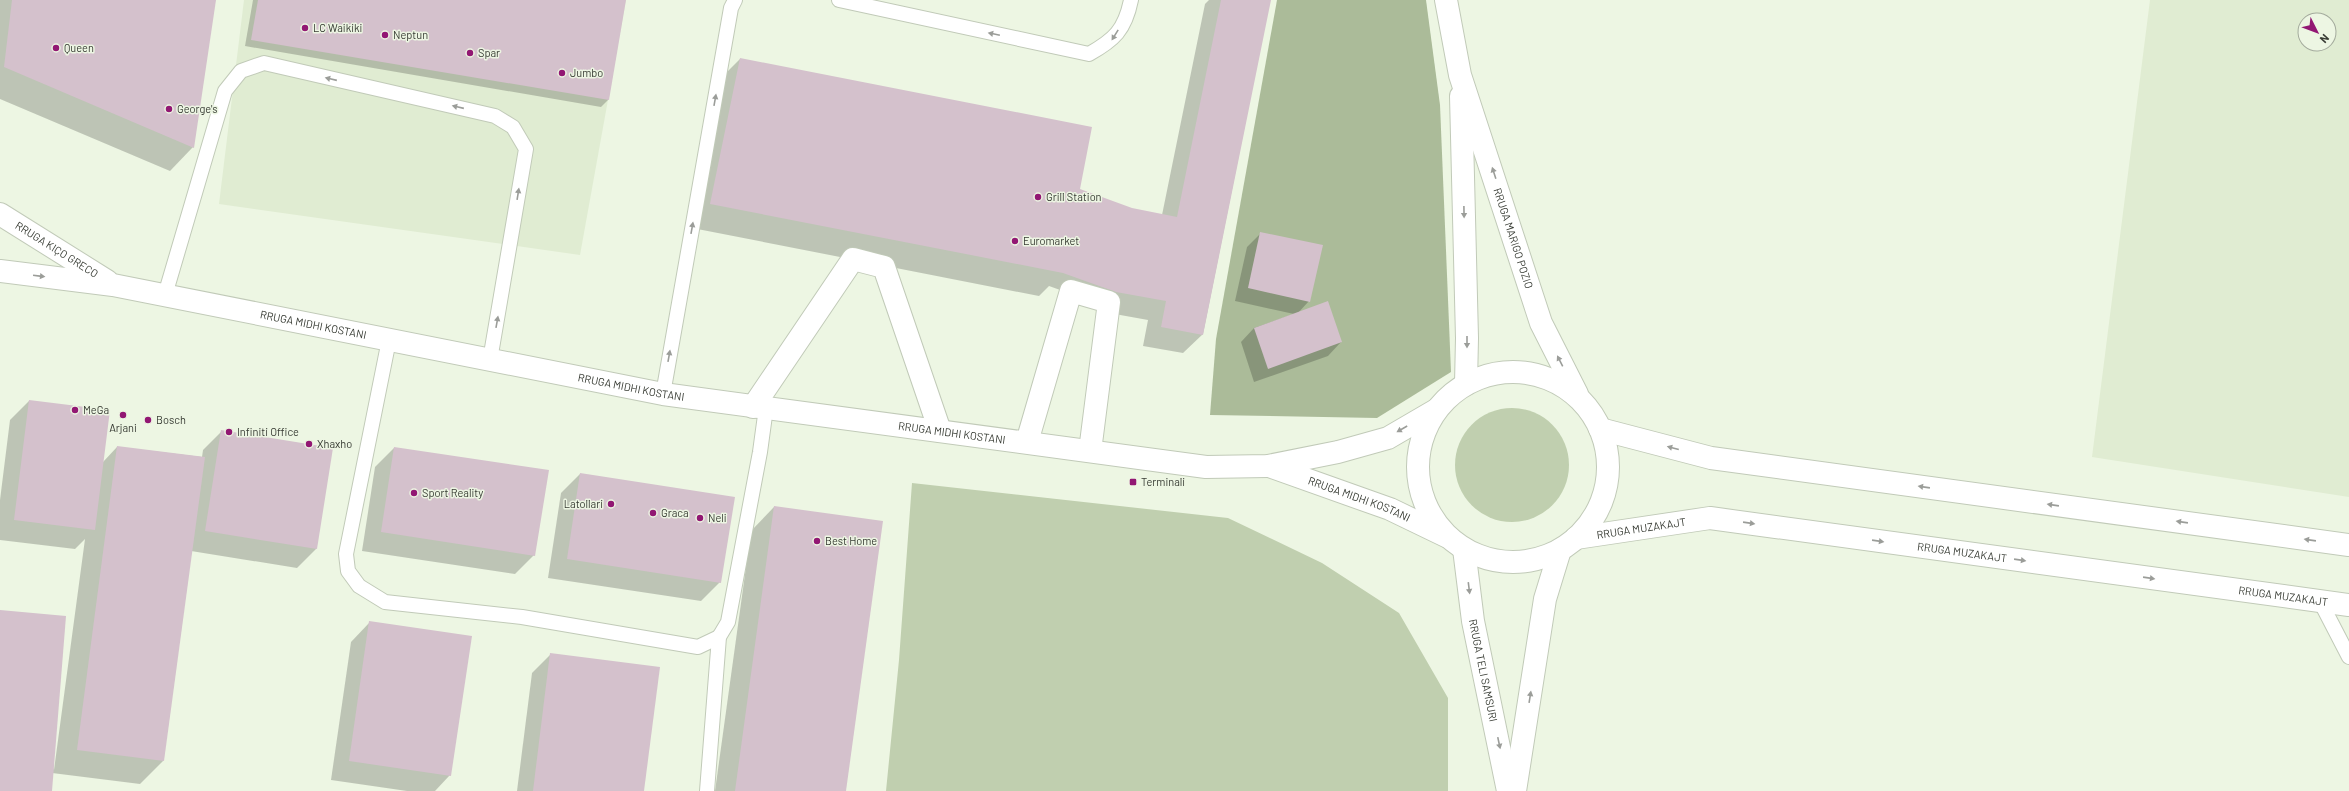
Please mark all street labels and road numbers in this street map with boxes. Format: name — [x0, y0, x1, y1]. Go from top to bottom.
street label: RRUGA MARIGO POZIO — [1491, 186, 1536, 290]
street label: RRUGA KIÇO GRECO — [13, 218, 101, 280]
street label: RRUGA MIDHI KOSTANI — [259, 307, 368, 341]
street label: RRUGA MIDHI KOSTANI — [577, 370, 685, 403]
street label: RRUGA MIDHI KOSTANI — [897, 419, 1006, 446]
street label: RRUGA MIDHI KOSTANI — [1306, 473, 1413, 524]
street label: RRUGA MUZAKAJT — [1596, 515, 1687, 541]
street label: RRUGA MUZAKAJT — [1917, 539, 2008, 564]
street label: RRUGA MUZAKAJT — [2238, 583, 2329, 608]
street label: RRUGA TELI SAMSURI — [1467, 618, 1501, 723]

